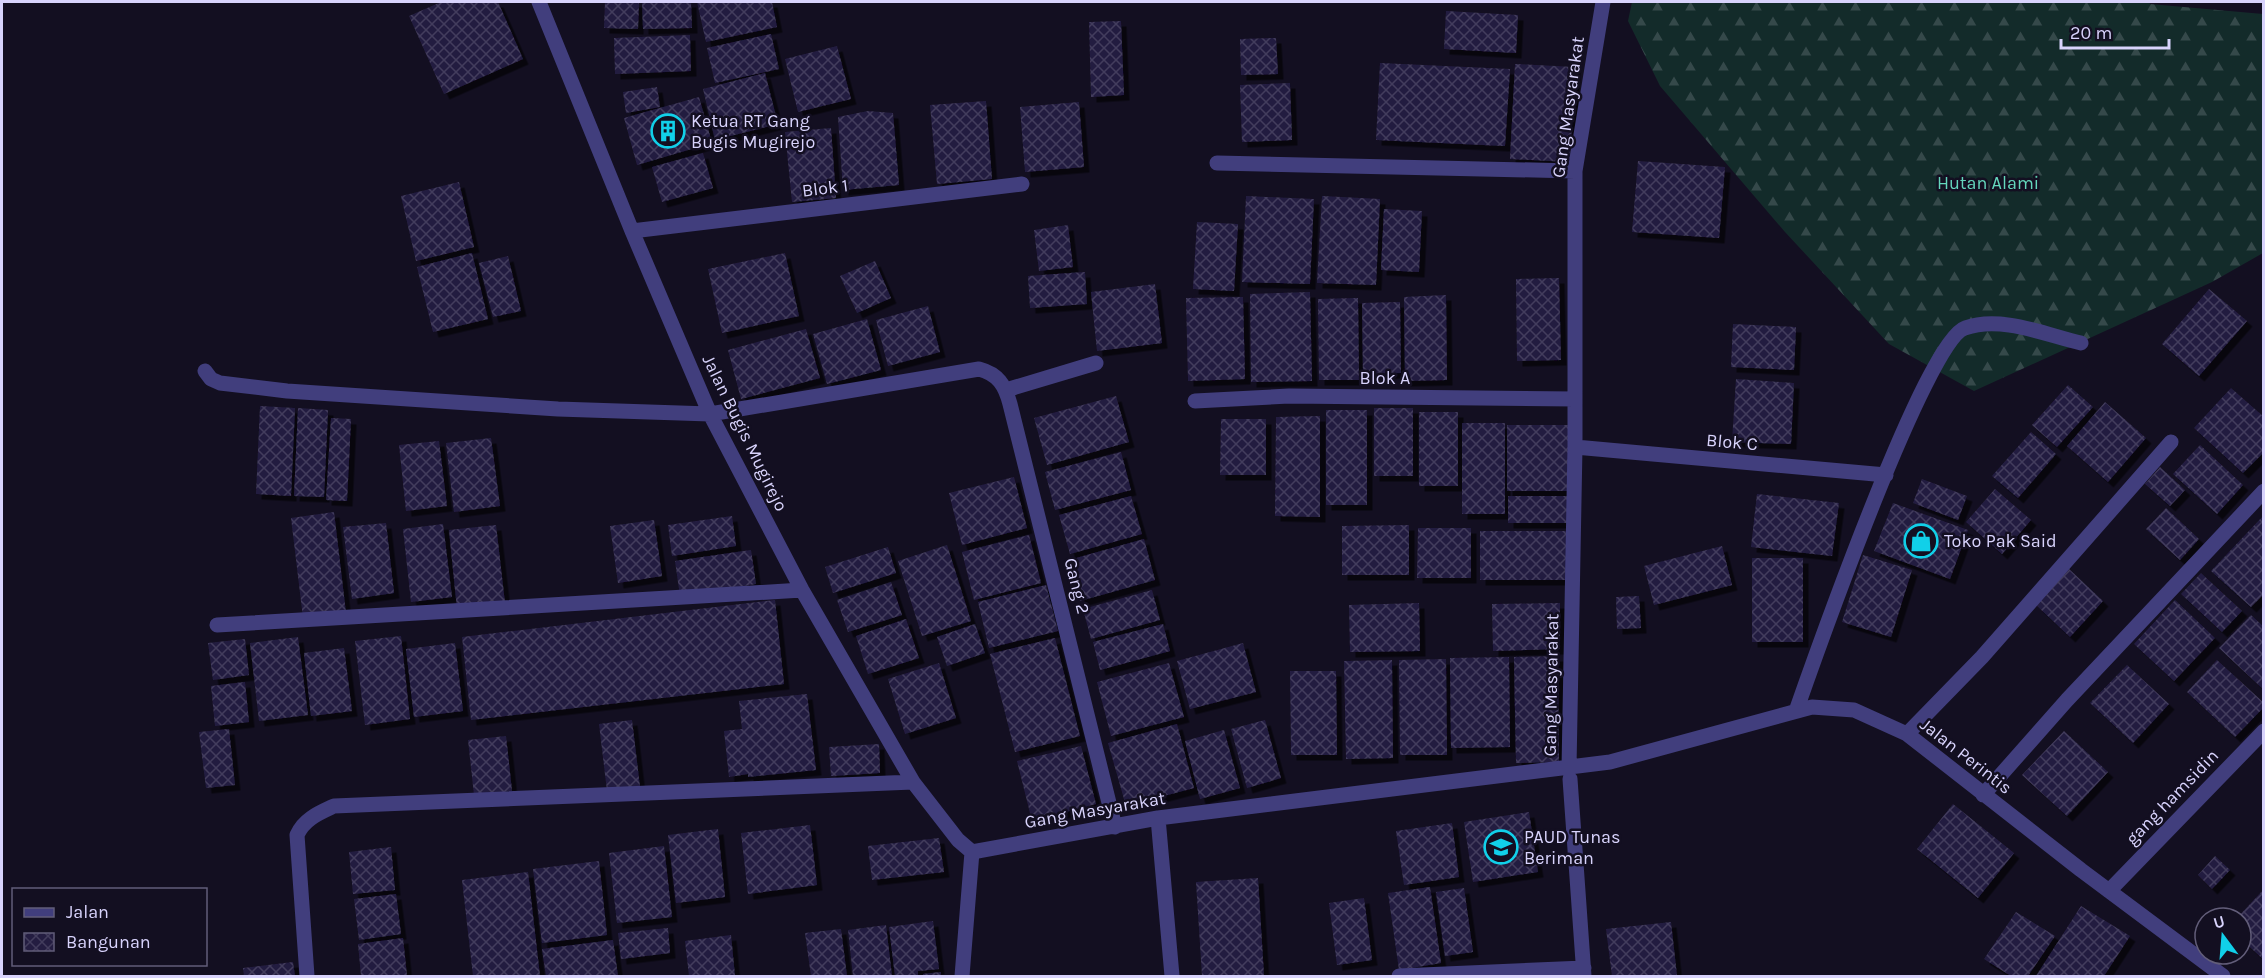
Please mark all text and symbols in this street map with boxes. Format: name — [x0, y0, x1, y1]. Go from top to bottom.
scale bar — [2061, 12, 2169, 50]
text: 20 m — [2070, 22, 2112, 44]
street label: Gang Masyarakat — [1547, 35, 1589, 179]
place label: Ketua RT Gang Bugis Mugirejo — [691, 110, 815, 153]
building icon: Ketua RT Gang Bugis Mugirejo — [650, 113, 686, 149]
park label: Hutan Alami — [1937, 172, 2039, 194]
street label: Blok 1 — [801, 174, 849, 202]
street label: Jalan Bugis Mugirejo — [698, 351, 792, 515]
street label: Blok A — [1360, 367, 1410, 389]
street label: Blok C — [1705, 429, 1759, 455]
shop icon: Toko Pak Said — [1903, 523, 1939, 559]
place label: Toko Pak Said — [1944, 530, 2057, 552]
street label: Gang 2 — [1059, 556, 1095, 616]
street label: Gang Masyarakat — [1539, 613, 1563, 756]
street label: Jalan Perintis — [1916, 713, 2016, 799]
street label: gang hamsidin — [2121, 745, 2223, 849]
street label: Gang Masyarakat — [1023, 787, 1167, 833]
place label: PAUD Tunas Beriman — [1524, 826, 1620, 869]
school or university icon: PAUD Tunas Beriman — [1483, 829, 1519, 865]
legend — [12, 888, 207, 966]
text: Jalan — [66, 901, 109, 923]
north arrow — [2193, 906, 2253, 966]
text: U — [2211, 911, 2227, 933]
text: Bangunan — [66, 931, 151, 953]

